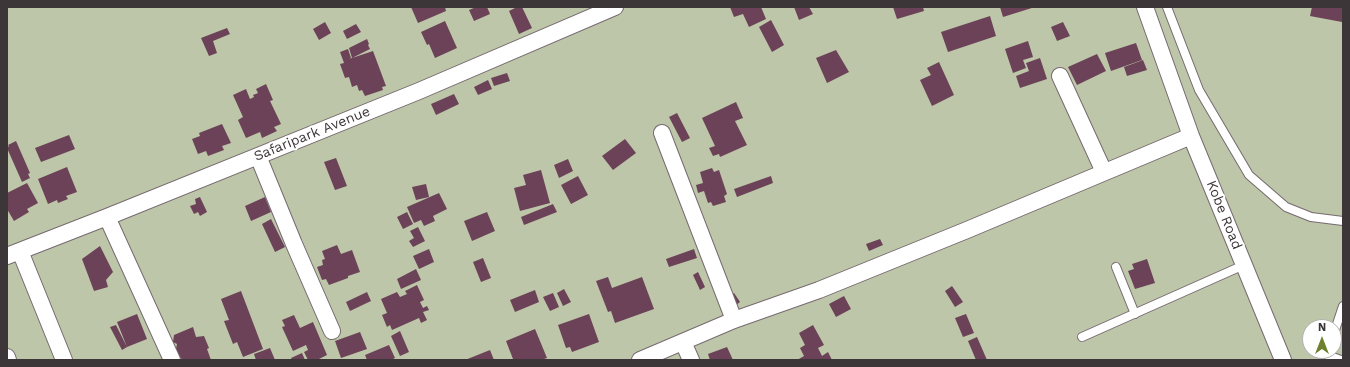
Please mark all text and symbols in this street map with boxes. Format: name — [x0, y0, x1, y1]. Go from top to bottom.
street label: Safaripark Avenue — [251, 103, 373, 165]
street label: Kobe Road — [1203, 178, 1245, 252]
north arrow — [1302, 319, 1342, 359]
text: N — [1318, 321, 1326, 334]

